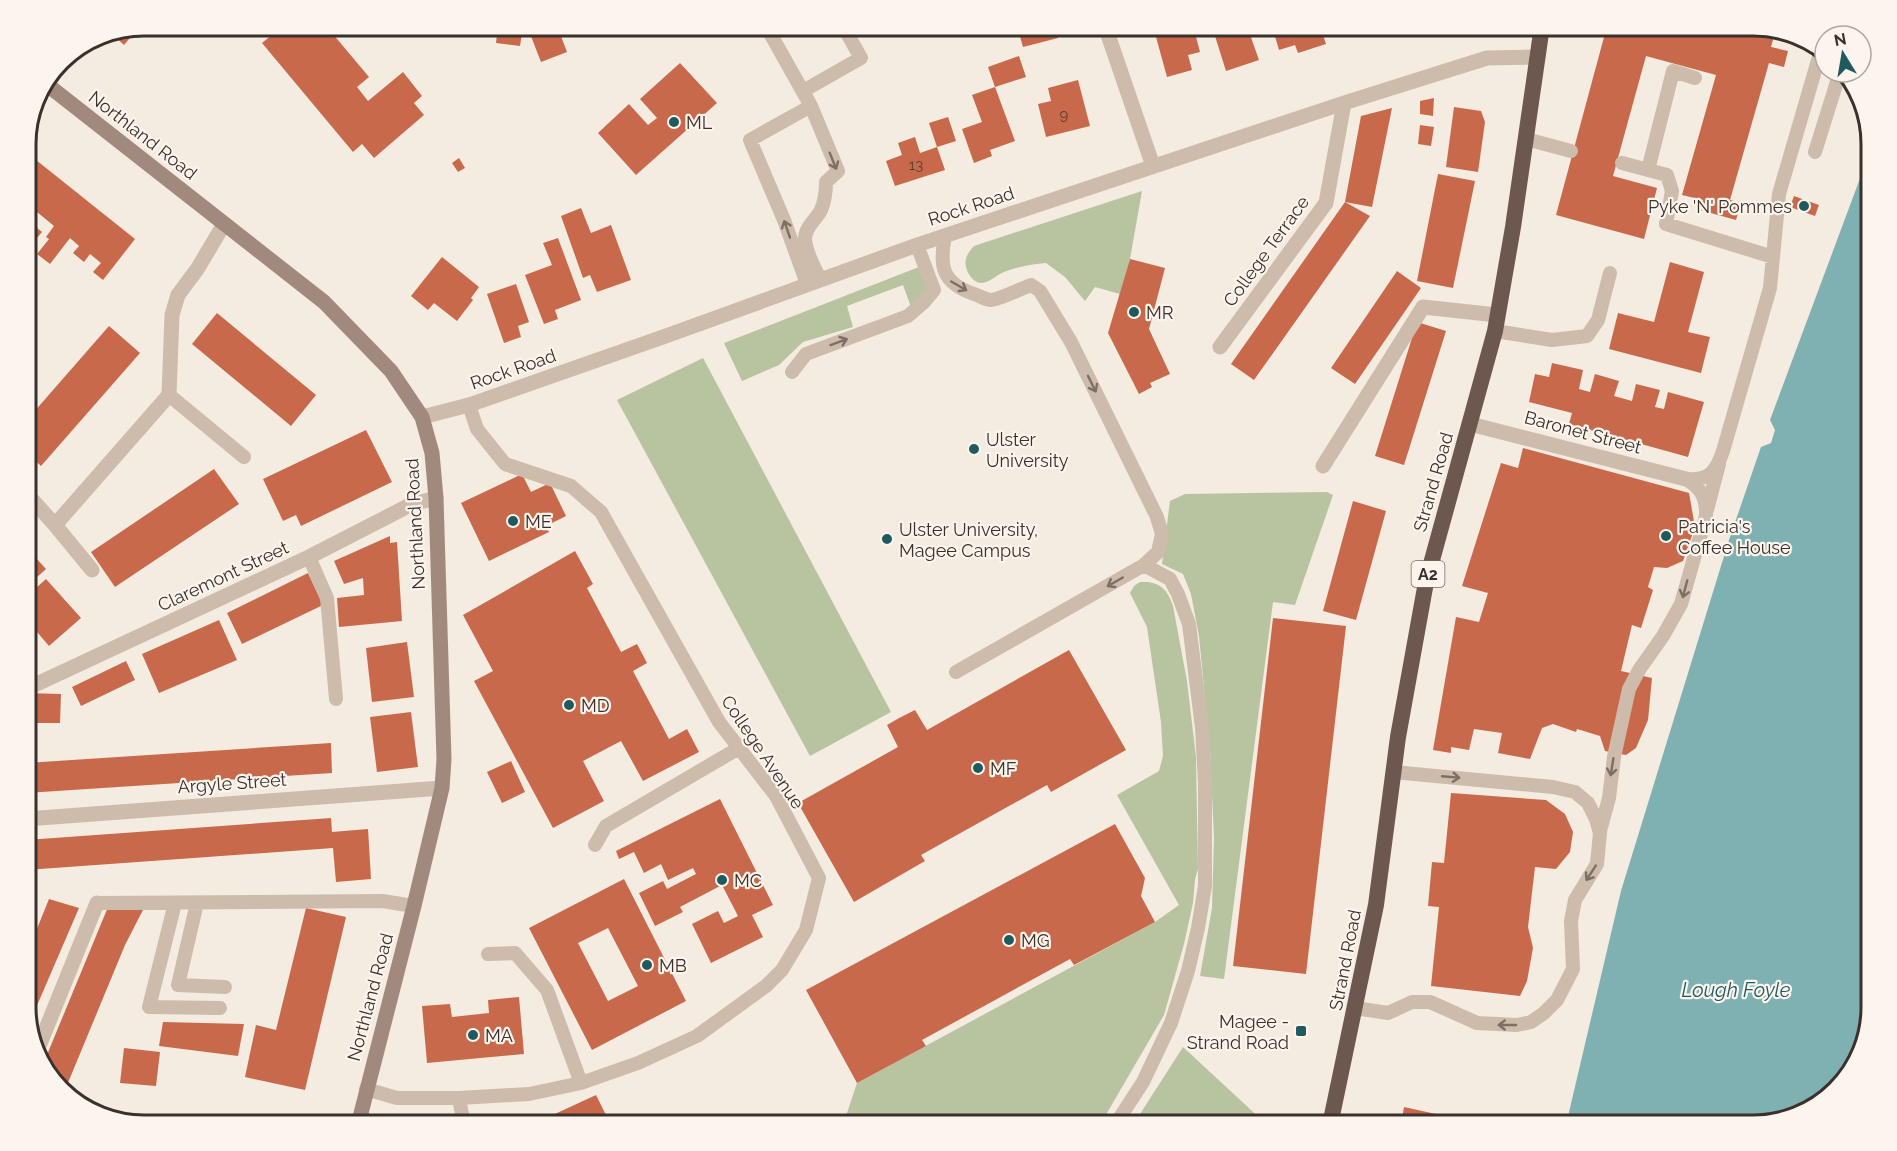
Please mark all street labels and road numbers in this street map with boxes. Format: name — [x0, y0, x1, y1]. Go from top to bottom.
street label: Northland Road — [85, 86, 201, 184]
street label: Rock Road — [925, 182, 1017, 230]
street label: College Terrace — [1219, 191, 1313, 310]
street label: Rock Road — [467, 345, 559, 393]
street label: Baronet Street — [1522, 406, 1644, 458]
street label: Strand Road — [1409, 430, 1457, 534]
street label: Northland Road — [401, 458, 429, 590]
street label: Claremont Street — [154, 537, 292, 615]
road number: A2 — [1412, 561, 1444, 587]
street label: College Avenue — [717, 691, 809, 813]
street label: Argyle Street — [177, 769, 287, 797]
street label: Strand Road — [1325, 908, 1365, 1012]
street label: Northland Road — [343, 931, 397, 1063]

